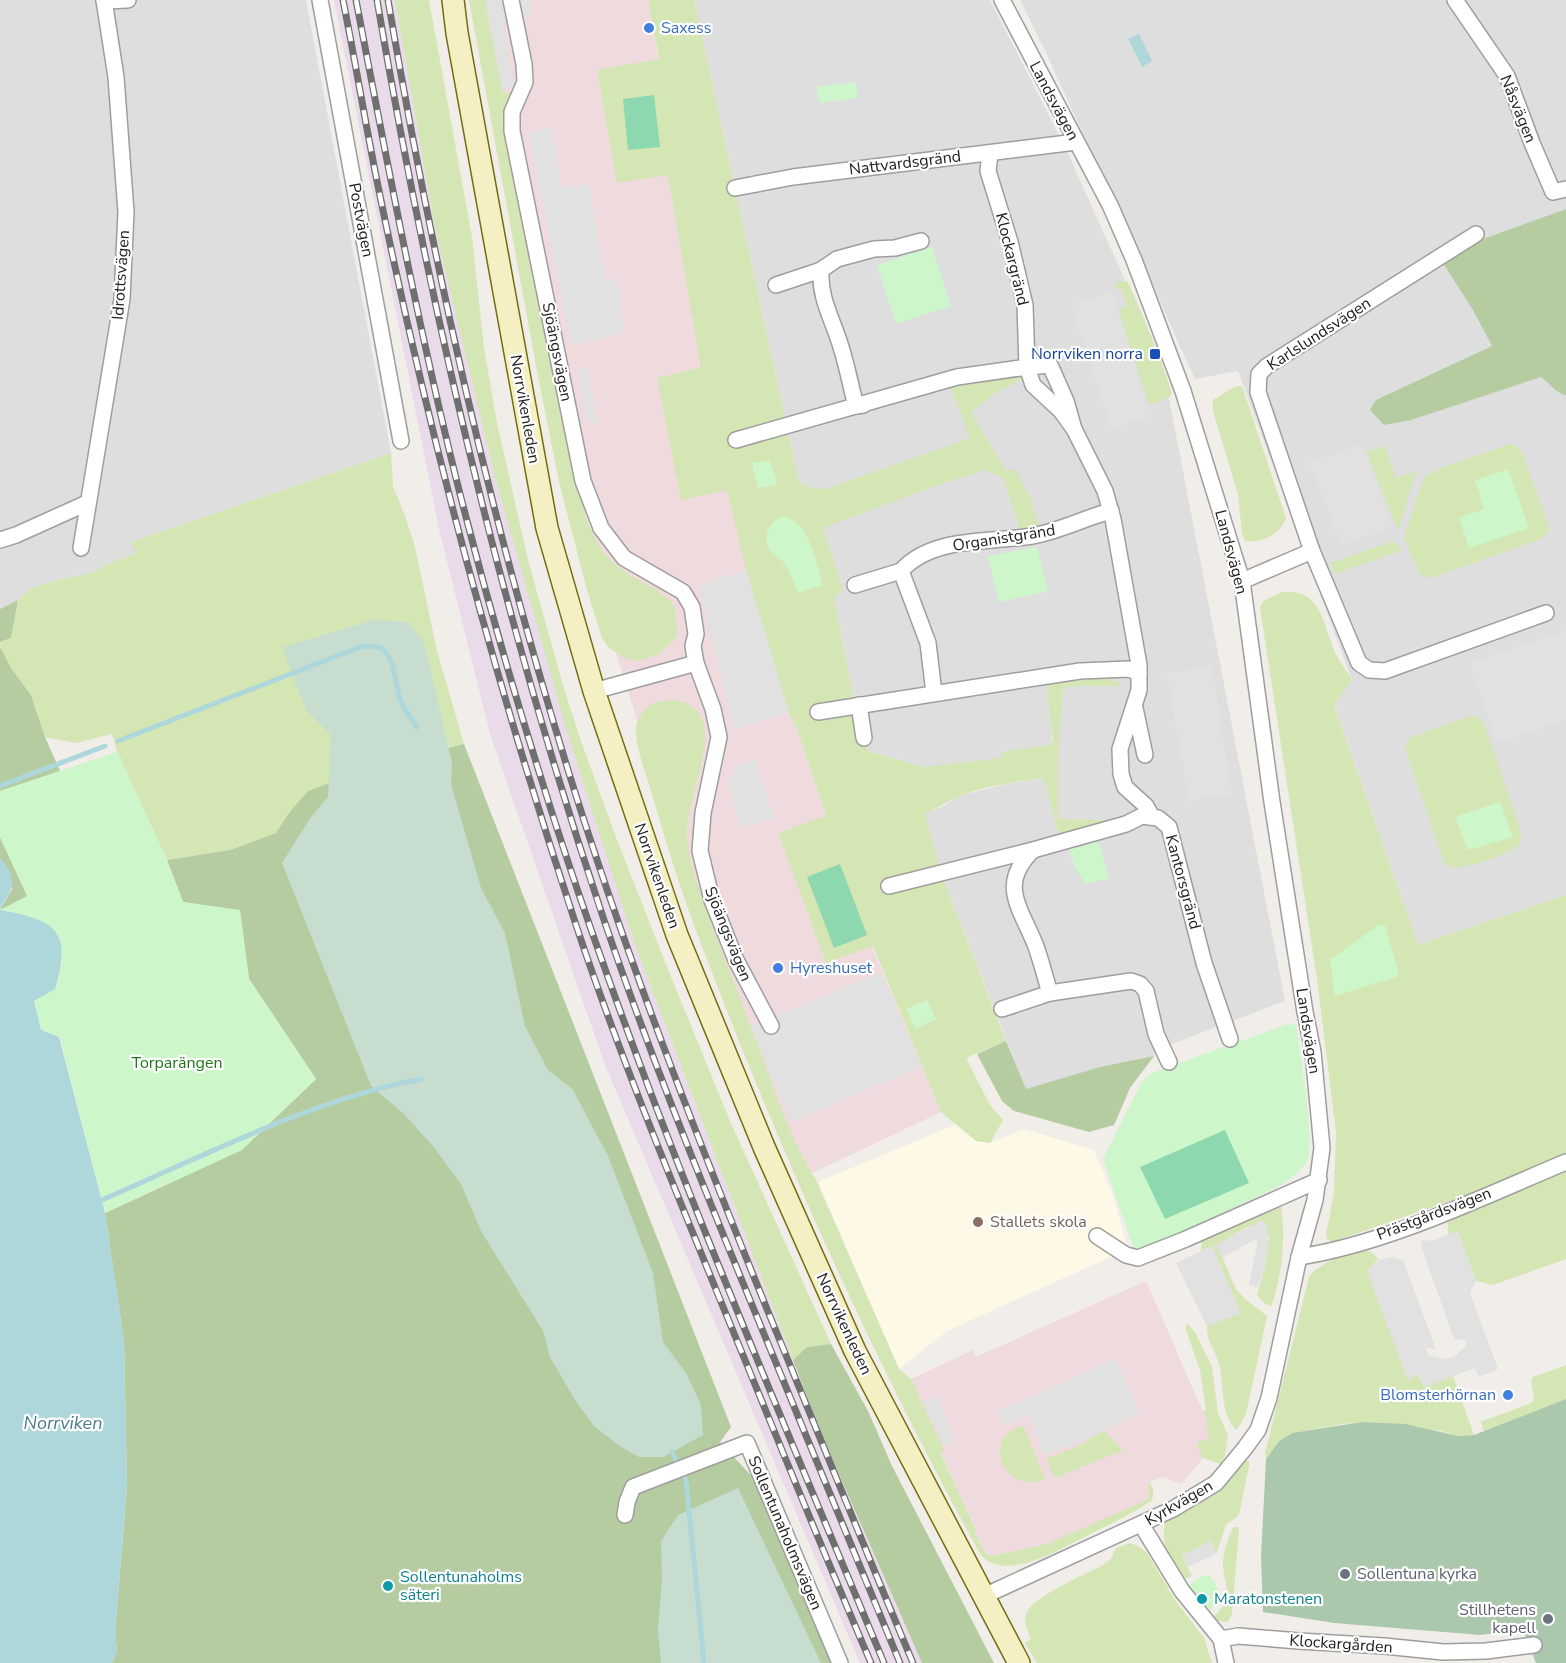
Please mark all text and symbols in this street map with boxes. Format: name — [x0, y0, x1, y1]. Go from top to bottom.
place label: Saxess — [661, 17, 711, 39]
marker: Saxess — [642, 21, 656, 35]
street label: Landsvägen — [1024, 58, 1084, 144]
street label: Nåsvägen — [1494, 72, 1542, 146]
street label: Nattvardsgränd — [848, 145, 962, 181]
street label: Postvägen — [343, 181, 379, 259]
street label: Klockargränd — [990, 210, 1034, 308]
street label: Idrottsvägen — [107, 229, 135, 321]
street label: Karlslundsvägen — [1263, 292, 1375, 376]
street label: Sjöängsvägen — [537, 301, 577, 403]
place label: Norrviken norra — [1031, 343, 1143, 365]
marker: Norrviken norra — [1148, 347, 1162, 361]
street label: Norrvikenleden — [505, 353, 545, 465]
street label: Landsvägen — [1209, 507, 1253, 597]
street label: Organistgränd — [951, 519, 1057, 557]
street label: Norrvikenleden — [629, 820, 685, 932]
street label: Kantorsgränd — [1160, 832, 1206, 932]
street label: Sjöängsvägen — [699, 883, 757, 985]
place label: Hyreshuset — [790, 957, 872, 979]
marker: Hyreshuset — [771, 961, 785, 975]
street label: Landsvägen — [1290, 986, 1326, 1076]
park label: Torparängen — [131, 1052, 223, 1074]
street label: Prästgårdsvägen — [1374, 1182, 1494, 1246]
place label: Stallets skola — [990, 1211, 1087, 1233]
marker: Stallets skola — [971, 1215, 985, 1229]
street label: Norrvikenleden — [811, 1269, 877, 1379]
place label: Blomsterhörnan — [1380, 1384, 1496, 1406]
marker: Blomsterhörnan — [1501, 1388, 1515, 1402]
water label: Norrviken — [24, 1411, 102, 1435]
street label: Sollentunaholmsvägen — [743, 1453, 827, 1613]
street label: Kyrkvägen — [1141, 1475, 1217, 1531]
place label: Sollentuna kyrka — [1357, 1563, 1477, 1585]
place label: Sollentunaholms säteri — [400, 1566, 522, 1606]
marker: Sollentuna kyrka — [1338, 1567, 1352, 1581]
marker: Sollentunaholms säteri — [381, 1579, 395, 1593]
place label: Maratonstenen — [1214, 1588, 1322, 1610]
marker: Maratonstenen — [1195, 1592, 1209, 1606]
place label: Stillhetens kapell — [1459, 1599, 1536, 1639]
marker: Stillhetens kapell — [1541, 1612, 1555, 1626]
street label: Klockargården — [1289, 1629, 1393, 1659]

